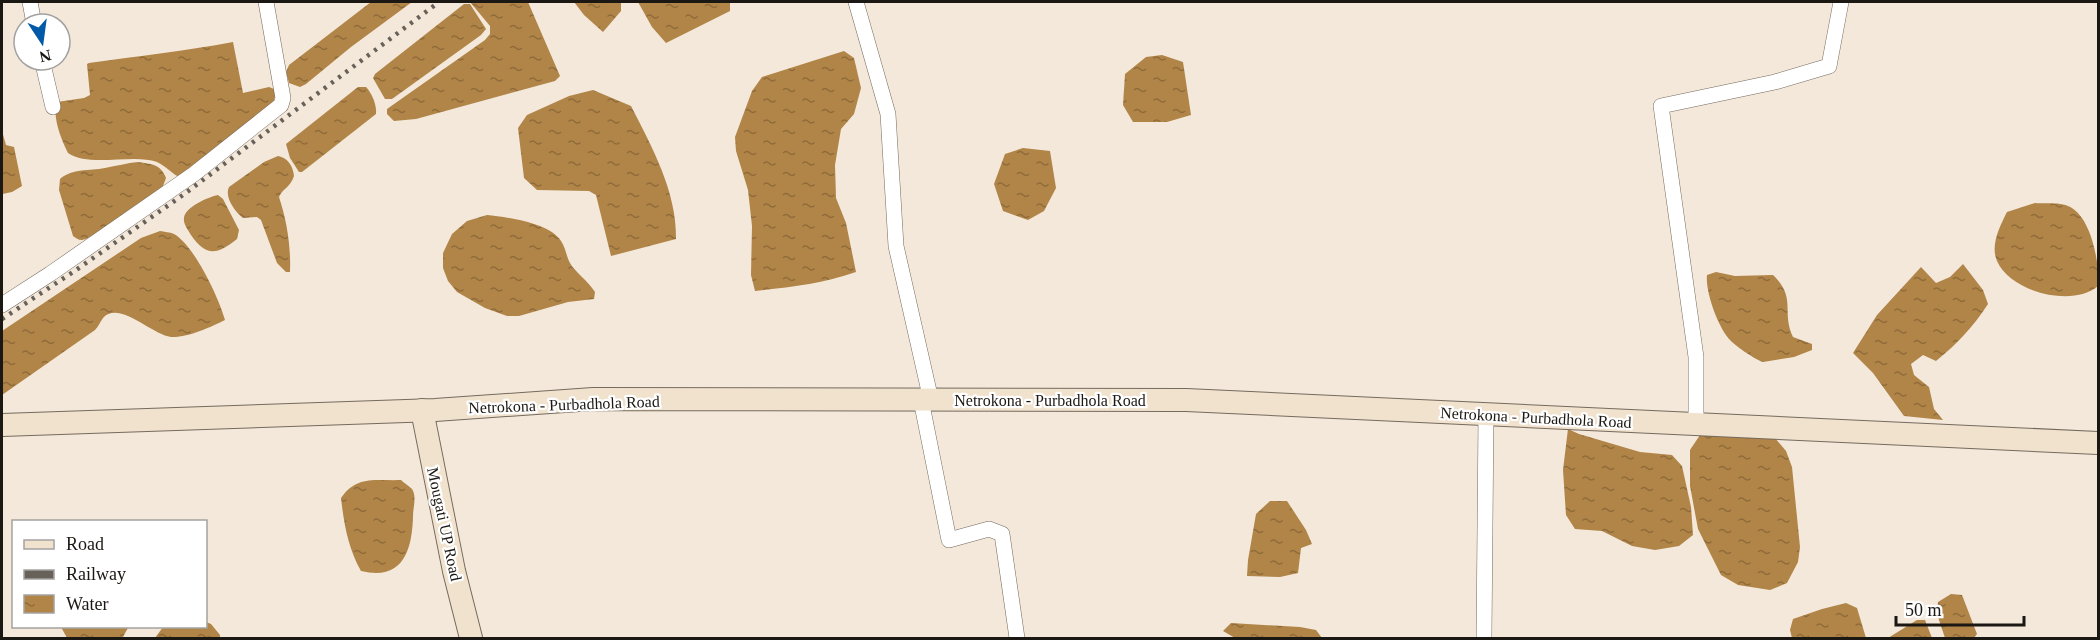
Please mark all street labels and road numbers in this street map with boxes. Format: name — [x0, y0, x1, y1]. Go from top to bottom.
street label: Netrokona - Purbadhola Road — [954, 392, 1146, 409]
street label: Netrokona - Purbadhola Road — [468, 393, 660, 416]
street label: Netrokona - Purbadhola Road — [1440, 404, 1632, 431]
street label: Mougati UP Road — [423, 466, 465, 583]

